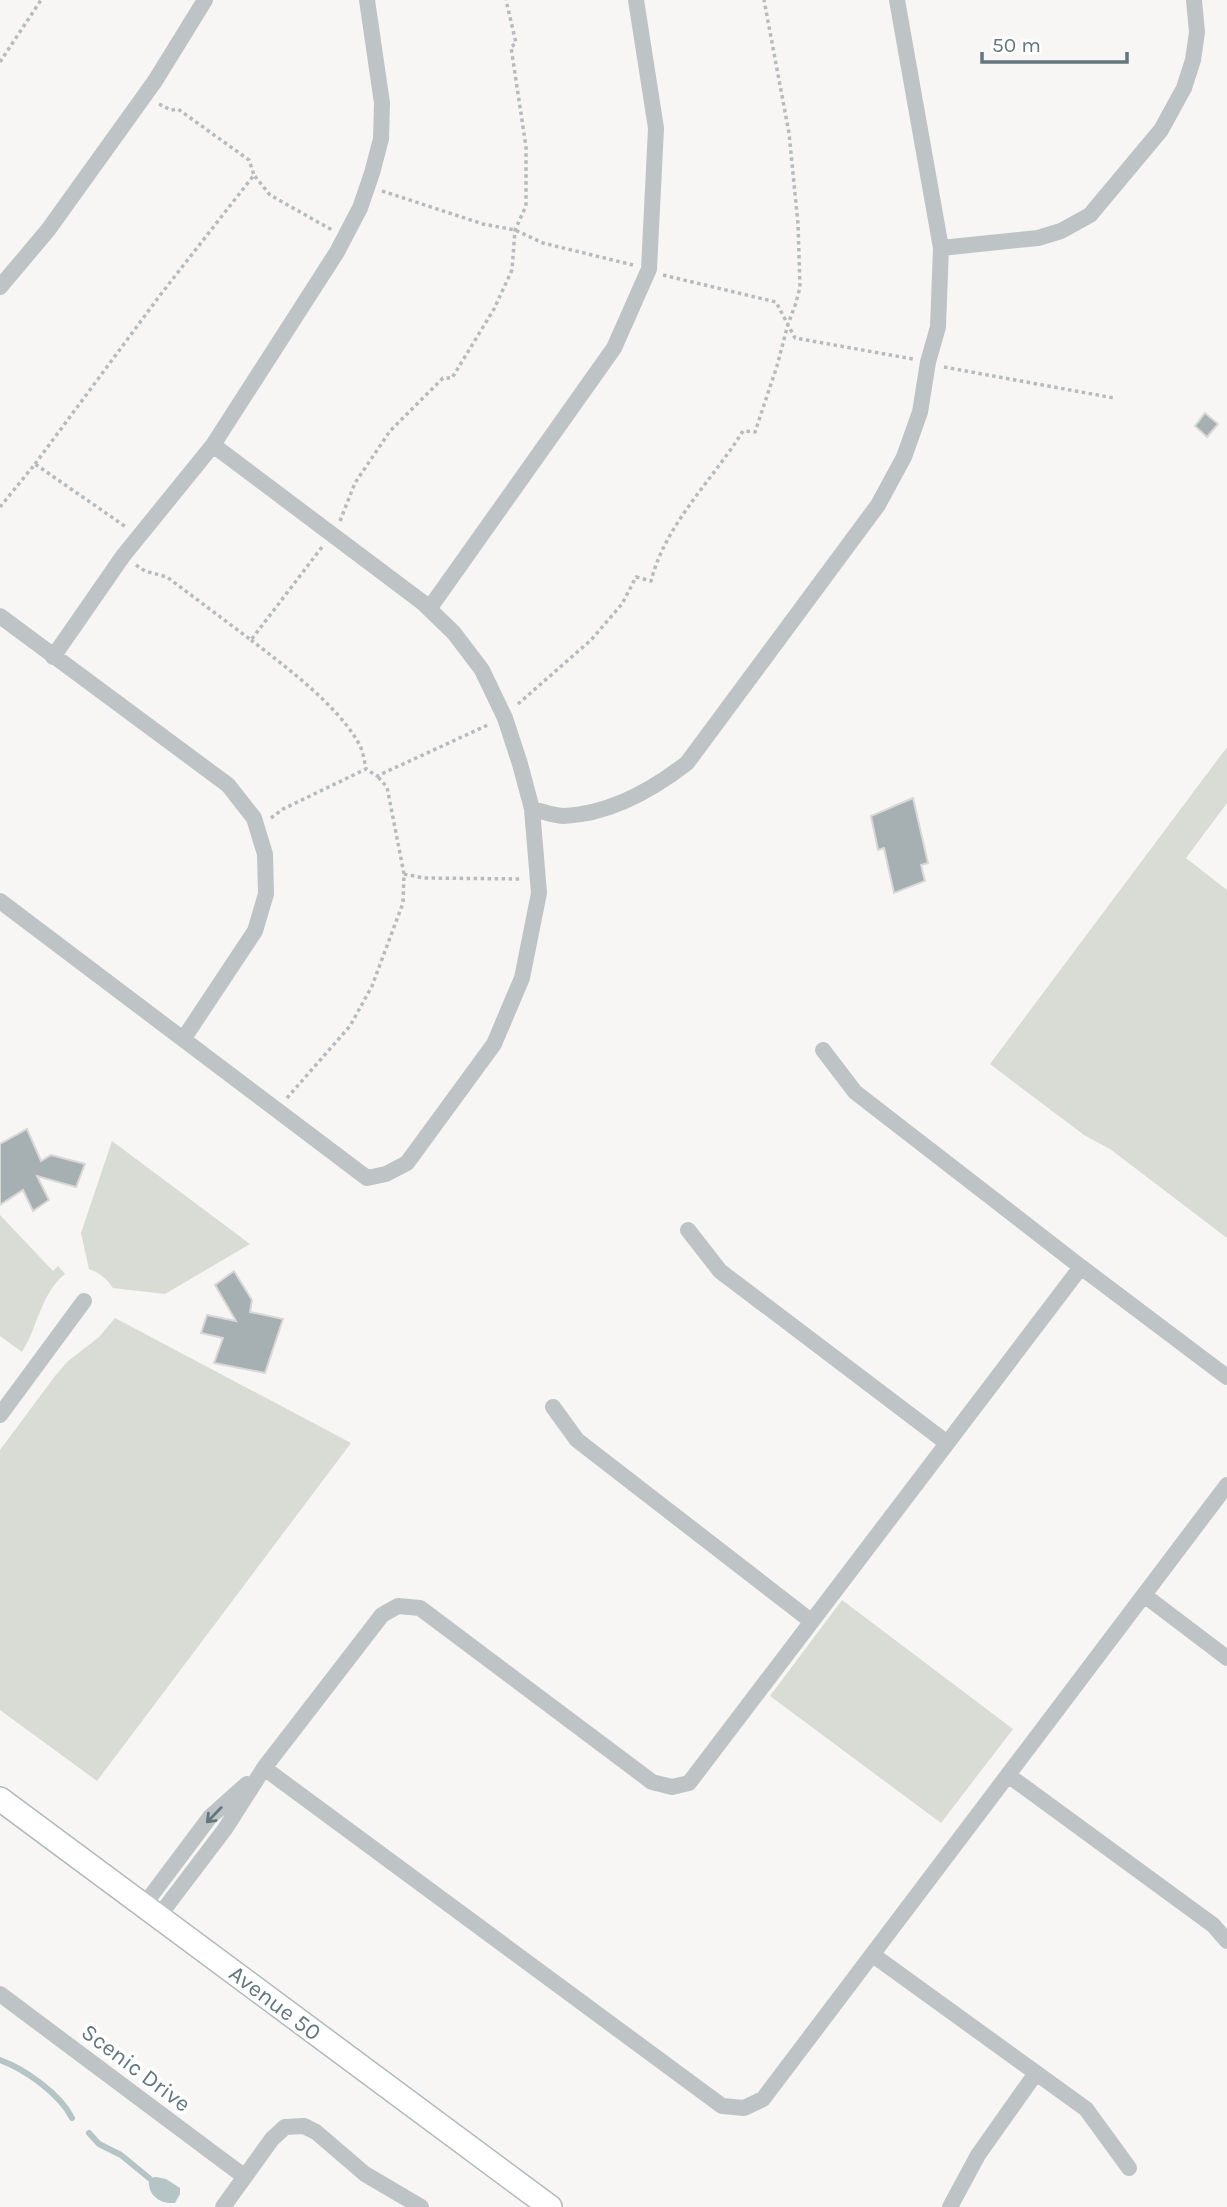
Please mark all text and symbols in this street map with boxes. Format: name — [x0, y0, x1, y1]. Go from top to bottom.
scale bar — [982, 21, 1127, 65]
text: 50 m — [992, 33, 1041, 57]
one-way arrow — [206, 1806, 223, 1823]
street label: Avenue 50 — [224, 1960, 326, 2046]
street label: Scenic Drive — [76, 2018, 196, 2118]

